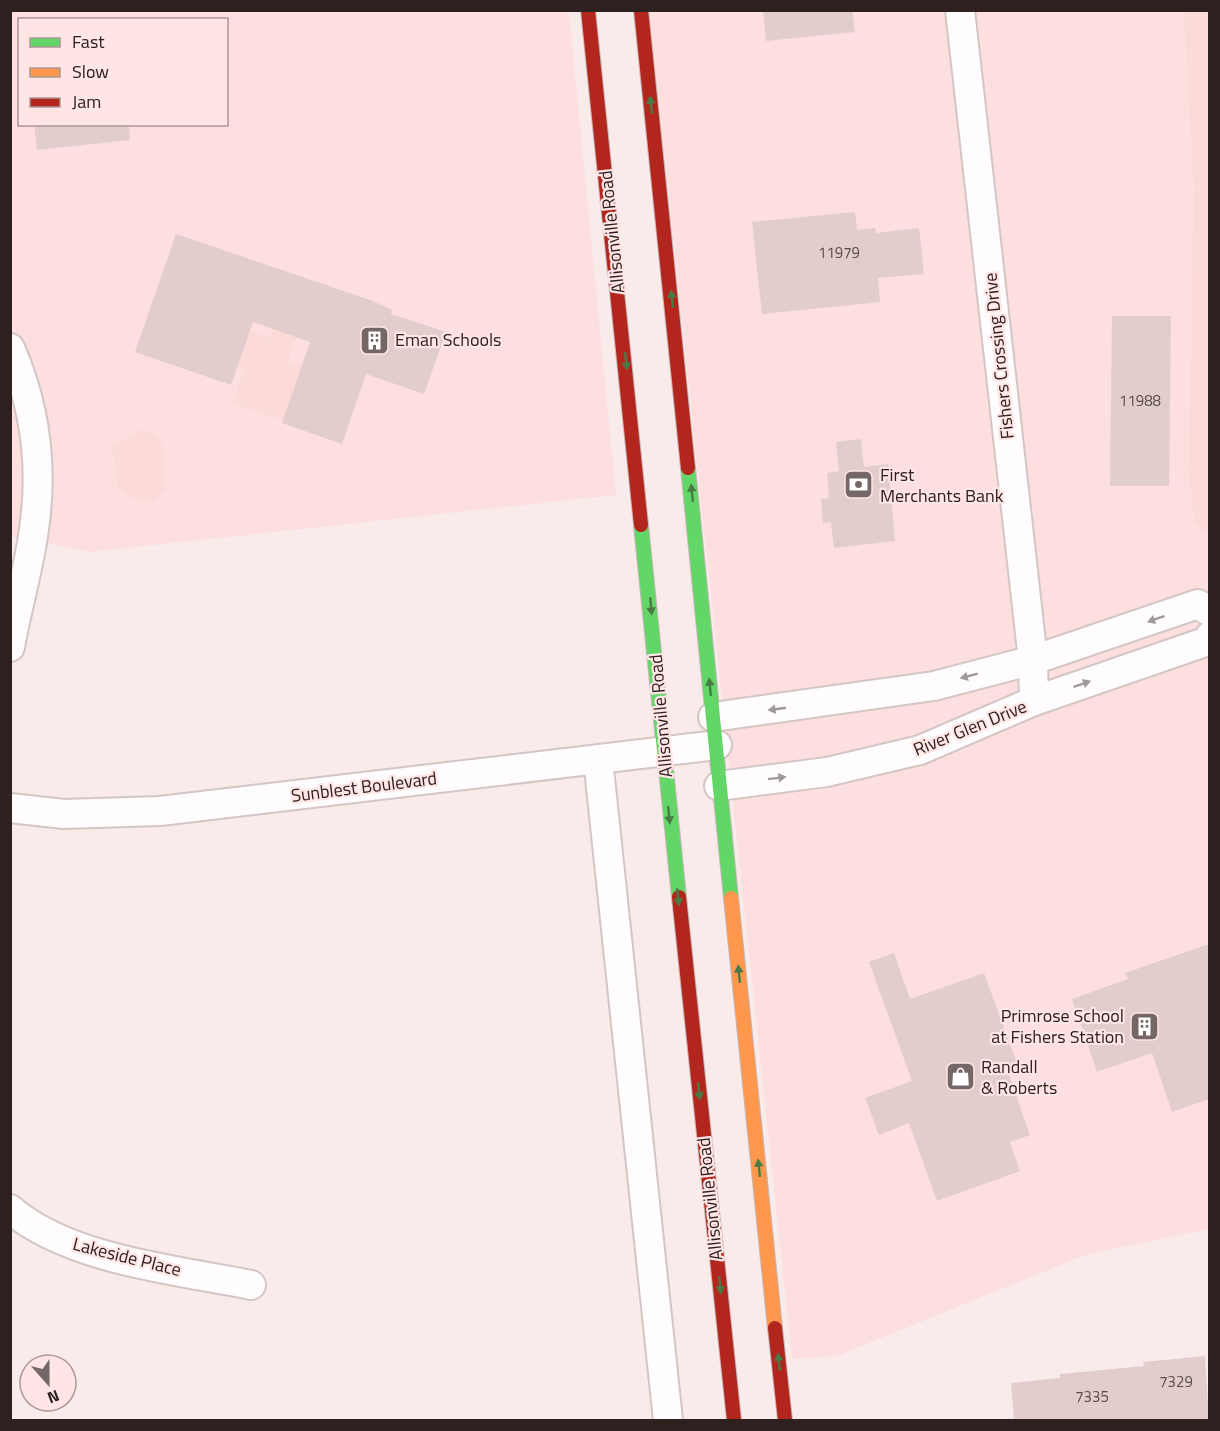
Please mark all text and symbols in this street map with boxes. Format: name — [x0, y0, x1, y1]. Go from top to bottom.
legend — [18, 18, 228, 126]
text: Fast — [72, 28, 105, 55]
text: Slow — [72, 58, 109, 85]
text: Jam — [72, 88, 101, 115]
one-way arrow — [646, 96, 656, 115]
street label: Allisonville Road — [592, 169, 631, 295]
house number: 11979 — [818, 241, 860, 264]
street label: Fishers Crossing Drive — [976, 271, 1021, 441]
one-way arrow — [667, 290, 677, 309]
building icon: Eman Schools — [358, 324, 390, 356]
place label: Eman Schools — [395, 326, 501, 353]
one-way arrow — [621, 352, 631, 371]
house number: 11988 — [1119, 389, 1161, 412]
place label: First Merchants Bank — [880, 461, 1004, 509]
bank icon: First Merchants Bank — [843, 469, 875, 501]
one-way arrow — [687, 484, 697, 503]
one-way arrow — [646, 596, 656, 615]
one-way arrow — [1147, 614, 1165, 624]
street label: Allisonville Road — [642, 653, 679, 779]
one-way arrow — [960, 672, 979, 682]
one-way arrow — [705, 678, 715, 697]
one-way arrow — [1073, 679, 1091, 689]
street label: River Glen Drive — [909, 693, 1031, 763]
one-way arrow — [768, 704, 787, 713]
street label: Sunblest Boulevard — [290, 764, 438, 809]
one-way arrow — [768, 773, 787, 783]
one-way arrow — [664, 806, 674, 825]
one-way arrow — [673, 887, 683, 906]
one-way arrow — [734, 965, 743, 984]
place label: Primrose School at Fishers Station — [991, 1002, 1124, 1050]
building icon: Primrose School at Fishers Station — [1129, 1010, 1161, 1042]
place label: Randall & Roberts — [981, 1053, 1057, 1101]
shop icon: Randall & Roberts — [944, 1061, 976, 1093]
one-way arrow — [694, 1081, 704, 1100]
street label: Allisonville Road — [690, 1136, 729, 1262]
one-way arrow — [754, 1159, 764, 1178]
street label: Lakeside Place — [70, 1230, 184, 1283]
one-way arrow — [715, 1275, 724, 1294]
north arrow — [18, 1353, 78, 1413]
one-way arrow — [774, 1353, 784, 1372]
house number: 7329 — [1159, 1370, 1193, 1393]
text: N — [44, 1384, 63, 1410]
house number: 7335 — [1075, 1385, 1109, 1408]

